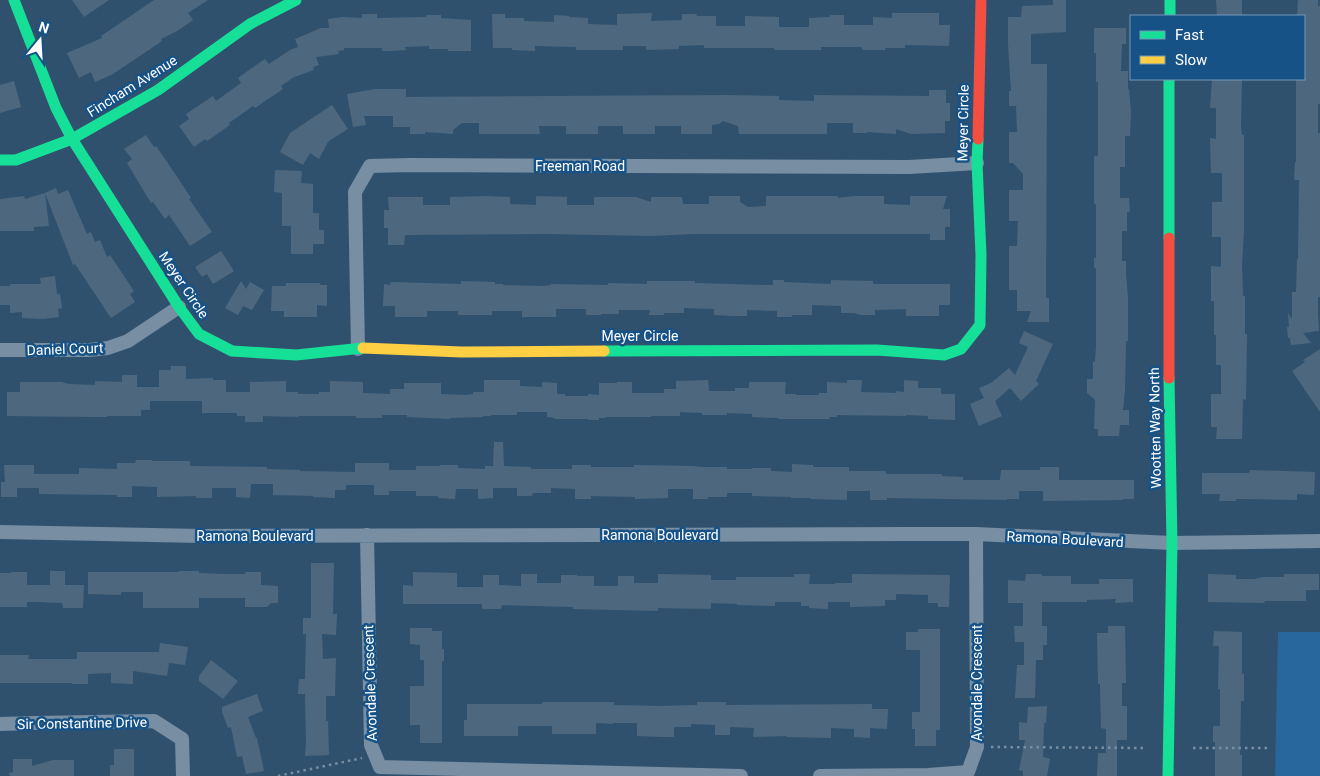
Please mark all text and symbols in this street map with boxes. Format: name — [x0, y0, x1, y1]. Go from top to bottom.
north arrow — [15, 15, 65, 65]
legend — [1130, 15, 1305, 80]
text: N — [37, 18, 51, 37]
text: Fast — [1175, 26, 1204, 44]
text: Slow — [1175, 51, 1207, 69]
street label: Fincham Avenue — [84, 52, 180, 120]
street label: Meyer Circle — [954, 84, 972, 162]
street label: Freeman Road — [535, 158, 625, 174]
street label: Meyer Circle — [156, 249, 212, 321]
street label: Meyer Circle — [601, 328, 679, 344]
street label: Daniel Court — [26, 340, 104, 358]
street label: Wootten Way North — [1146, 367, 1164, 489]
street label: Ramona Boulevard — [601, 527, 719, 543]
street label: Ramona Boulevard — [196, 528, 314, 544]
street label: Ramona Boulevard — [1006, 528, 1124, 550]
street label: Avondale Crescent — [360, 624, 380, 741]
street label: Avondale Crescent — [969, 624, 985, 741]
street label: Sir Constantine Drive — [17, 714, 147, 732]

